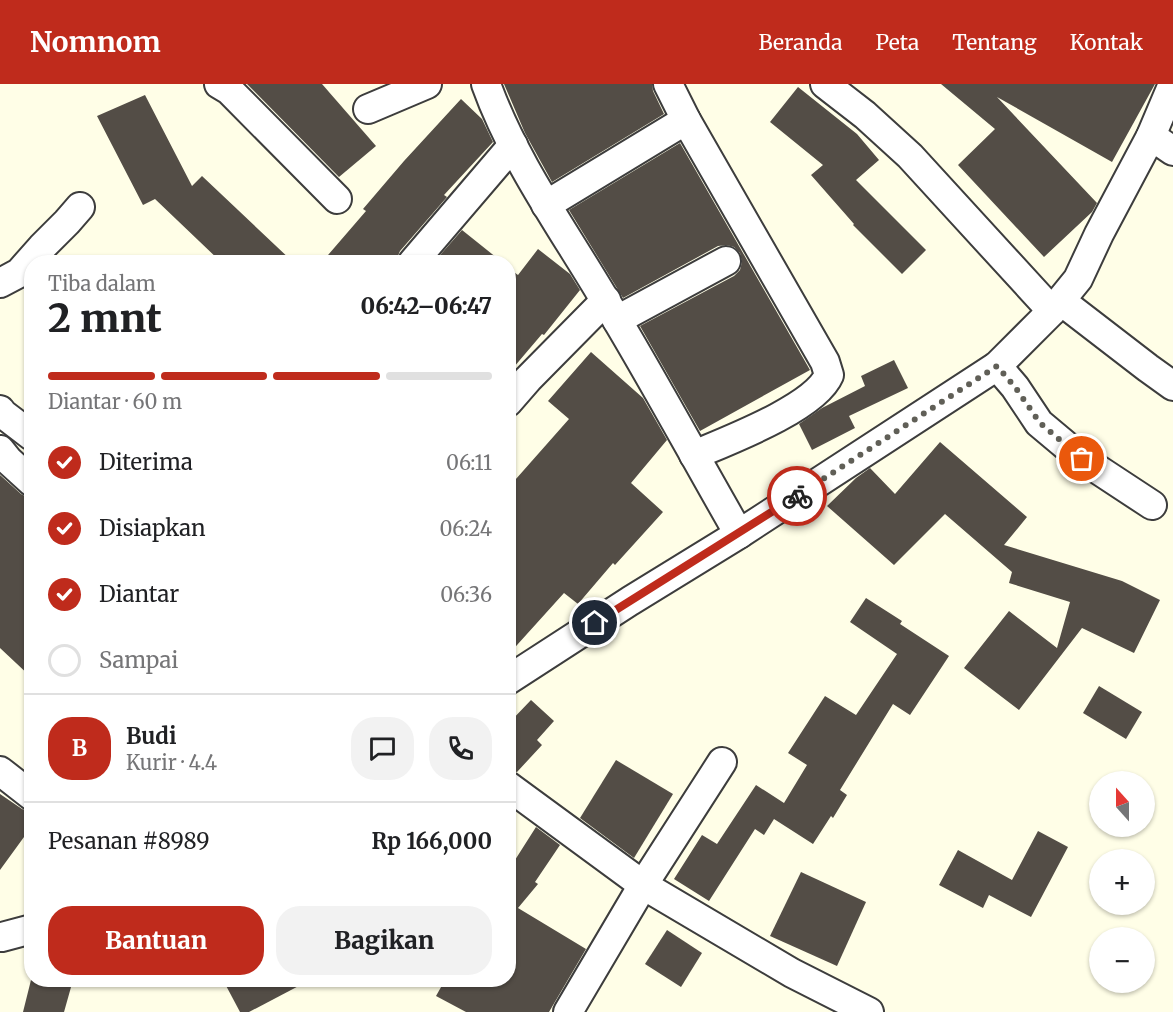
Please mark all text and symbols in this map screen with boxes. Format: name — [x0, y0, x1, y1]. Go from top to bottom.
text: Nomnom — [30, 24, 161, 60]
text: Beranda — [758, 29, 842, 56]
text: Peta — [875, 29, 919, 56]
text: Tentang — [952, 29, 1037, 56]
text: Kontak — [1070, 29, 1143, 56]
text: Tiba dalam — [48, 271, 156, 296]
text: 06:42–06:47 — [361, 292, 492, 320]
text: 2 mnt — [48, 294, 162, 343]
text: Diantar · 60 m — [48, 389, 182, 414]
pin — [1056, 433, 1107, 484]
icon: bag — [1065, 442, 1098, 475]
icon: check — [48, 446, 81, 479]
text: Diterima — [99, 448, 193, 476]
text: 06:11 — [446, 450, 492, 475]
courier — [767, 466, 827, 526]
icon: bike — [781, 480, 814, 513]
icon: check — [48, 512, 81, 545]
text: Disiapkan — [99, 514, 205, 542]
text: 06:24 — [439, 516, 492, 541]
icon: check — [48, 578, 81, 611]
text: Diantar — [99, 580, 179, 608]
text: 06:36 — [440, 582, 492, 607]
pin — [569, 597, 620, 648]
icon: home — [578, 606, 611, 639]
text: Sampai — [99, 646, 178, 674]
button: chat — [351, 717, 414, 780]
button: phone — [429, 717, 492, 780]
text: Budi — [126, 722, 176, 750]
text: B — [72, 734, 87, 762]
text: Kurir · 4.4 — [126, 750, 217, 775]
north arrow — [1089, 771, 1155, 837]
map controls — [1089, 771, 1155, 993]
text: Pesanan #8989 — [48, 827, 210, 855]
text: Rp 166,000 — [371, 827, 492, 855]
button: + — [1089, 849, 1155, 915]
button: Bantuan — [48, 906, 264, 975]
button: Bagikan — [276, 906, 492, 975]
button: − — [1089, 927, 1155, 993]

